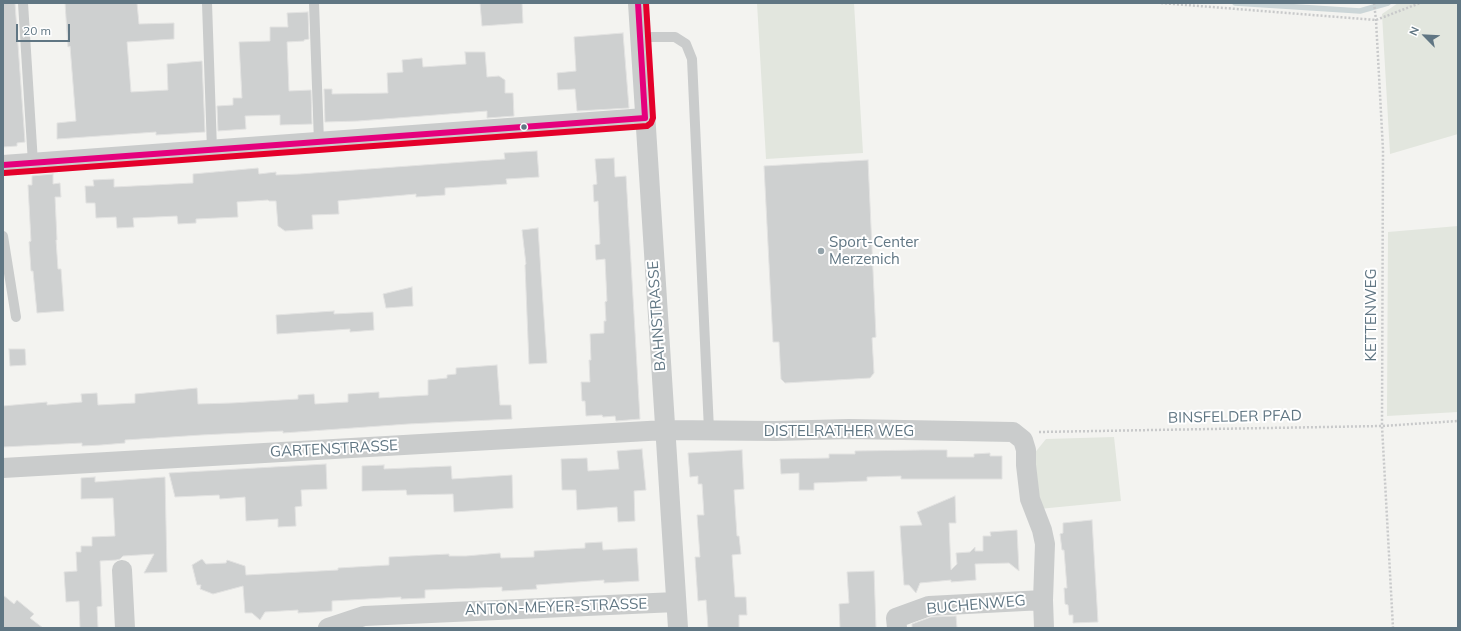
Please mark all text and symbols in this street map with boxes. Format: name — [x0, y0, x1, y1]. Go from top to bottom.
scale bar — [18, 16, 72, 42]
north arrow — [1405, 16, 1445, 56]
text: 20 m — [23, 23, 51, 38]
text: N — [1406, 24, 1422, 38]
unlabelled marker — [519, 122, 529, 132]
place label: Sport-Center Merzenich — [829, 233, 919, 268]
marker: Sport-Center Merzenich — [816, 246, 826, 256]
street label: BAHNSTRASSE — [644, 260, 670, 372]
street label: KETTENWEG — [1362, 269, 1380, 361]
street label: BINSFELDER PFAD — [1168, 407, 1302, 427]
street label: DISTELRATHER WEG — [764, 422, 914, 440]
street label: GARTENSTRASSE — [270, 437, 398, 461]
street label: BUCHENWEG — [926, 592, 1026, 618]
street label: ANTON-MEYER-STRASSE — [464, 595, 648, 619]

